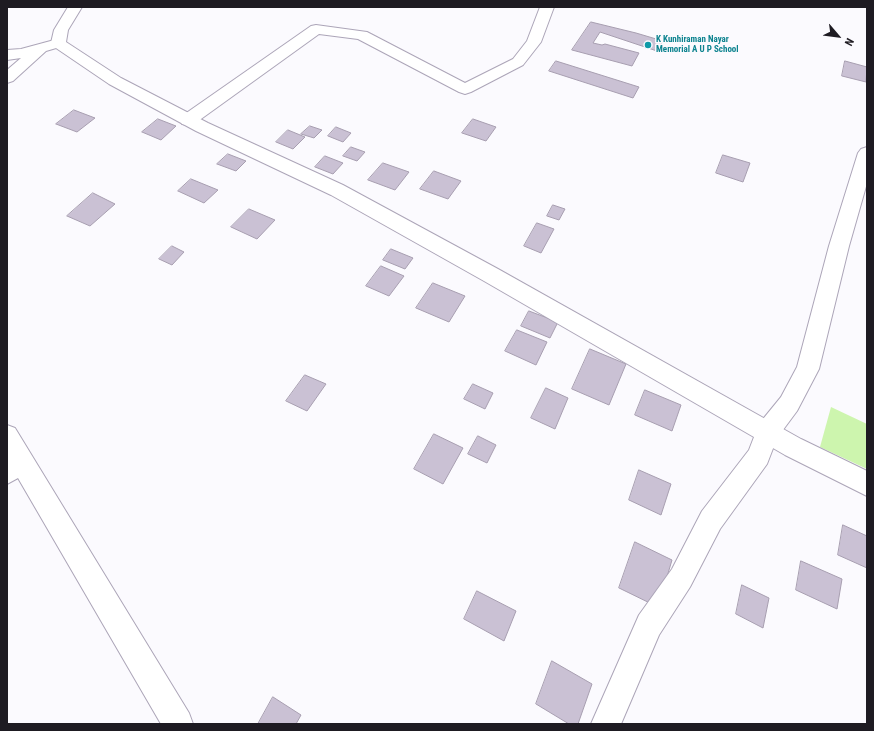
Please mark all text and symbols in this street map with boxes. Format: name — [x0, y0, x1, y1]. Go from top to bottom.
north arrow — [818, 16, 858, 56]
place label: K Kunhiraman Nayar Memorial A U P School — [656, 35, 739, 56]
text: N — [842, 36, 856, 48]
marker: K Kunhiraman Nayar Memorial A U P School — [643, 40, 653, 50]

